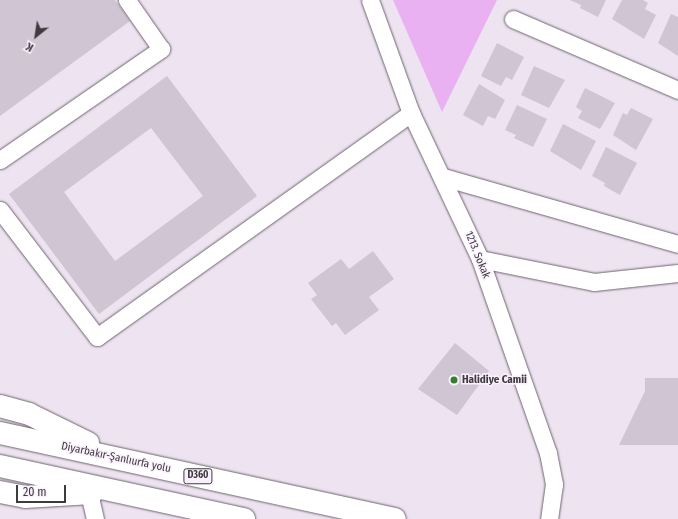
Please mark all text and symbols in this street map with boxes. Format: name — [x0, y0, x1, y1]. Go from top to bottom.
north arrow — [16, 16, 56, 56]
text: K — [24, 40, 36, 54]
street label: 1213. Sokak — [462, 229, 492, 281]
place label: Halidiye Camii — [462, 373, 527, 387]
marker: Halidiye Camii — [449, 375, 459, 385]
street label: Diyarbakır-Şanlıurfa yolu — [60, 440, 172, 476]
road number: D360 — [183, 468, 213, 484]
scale bar — [18, 477, 68, 503]
text: 20 m — [23, 485, 47, 499]

